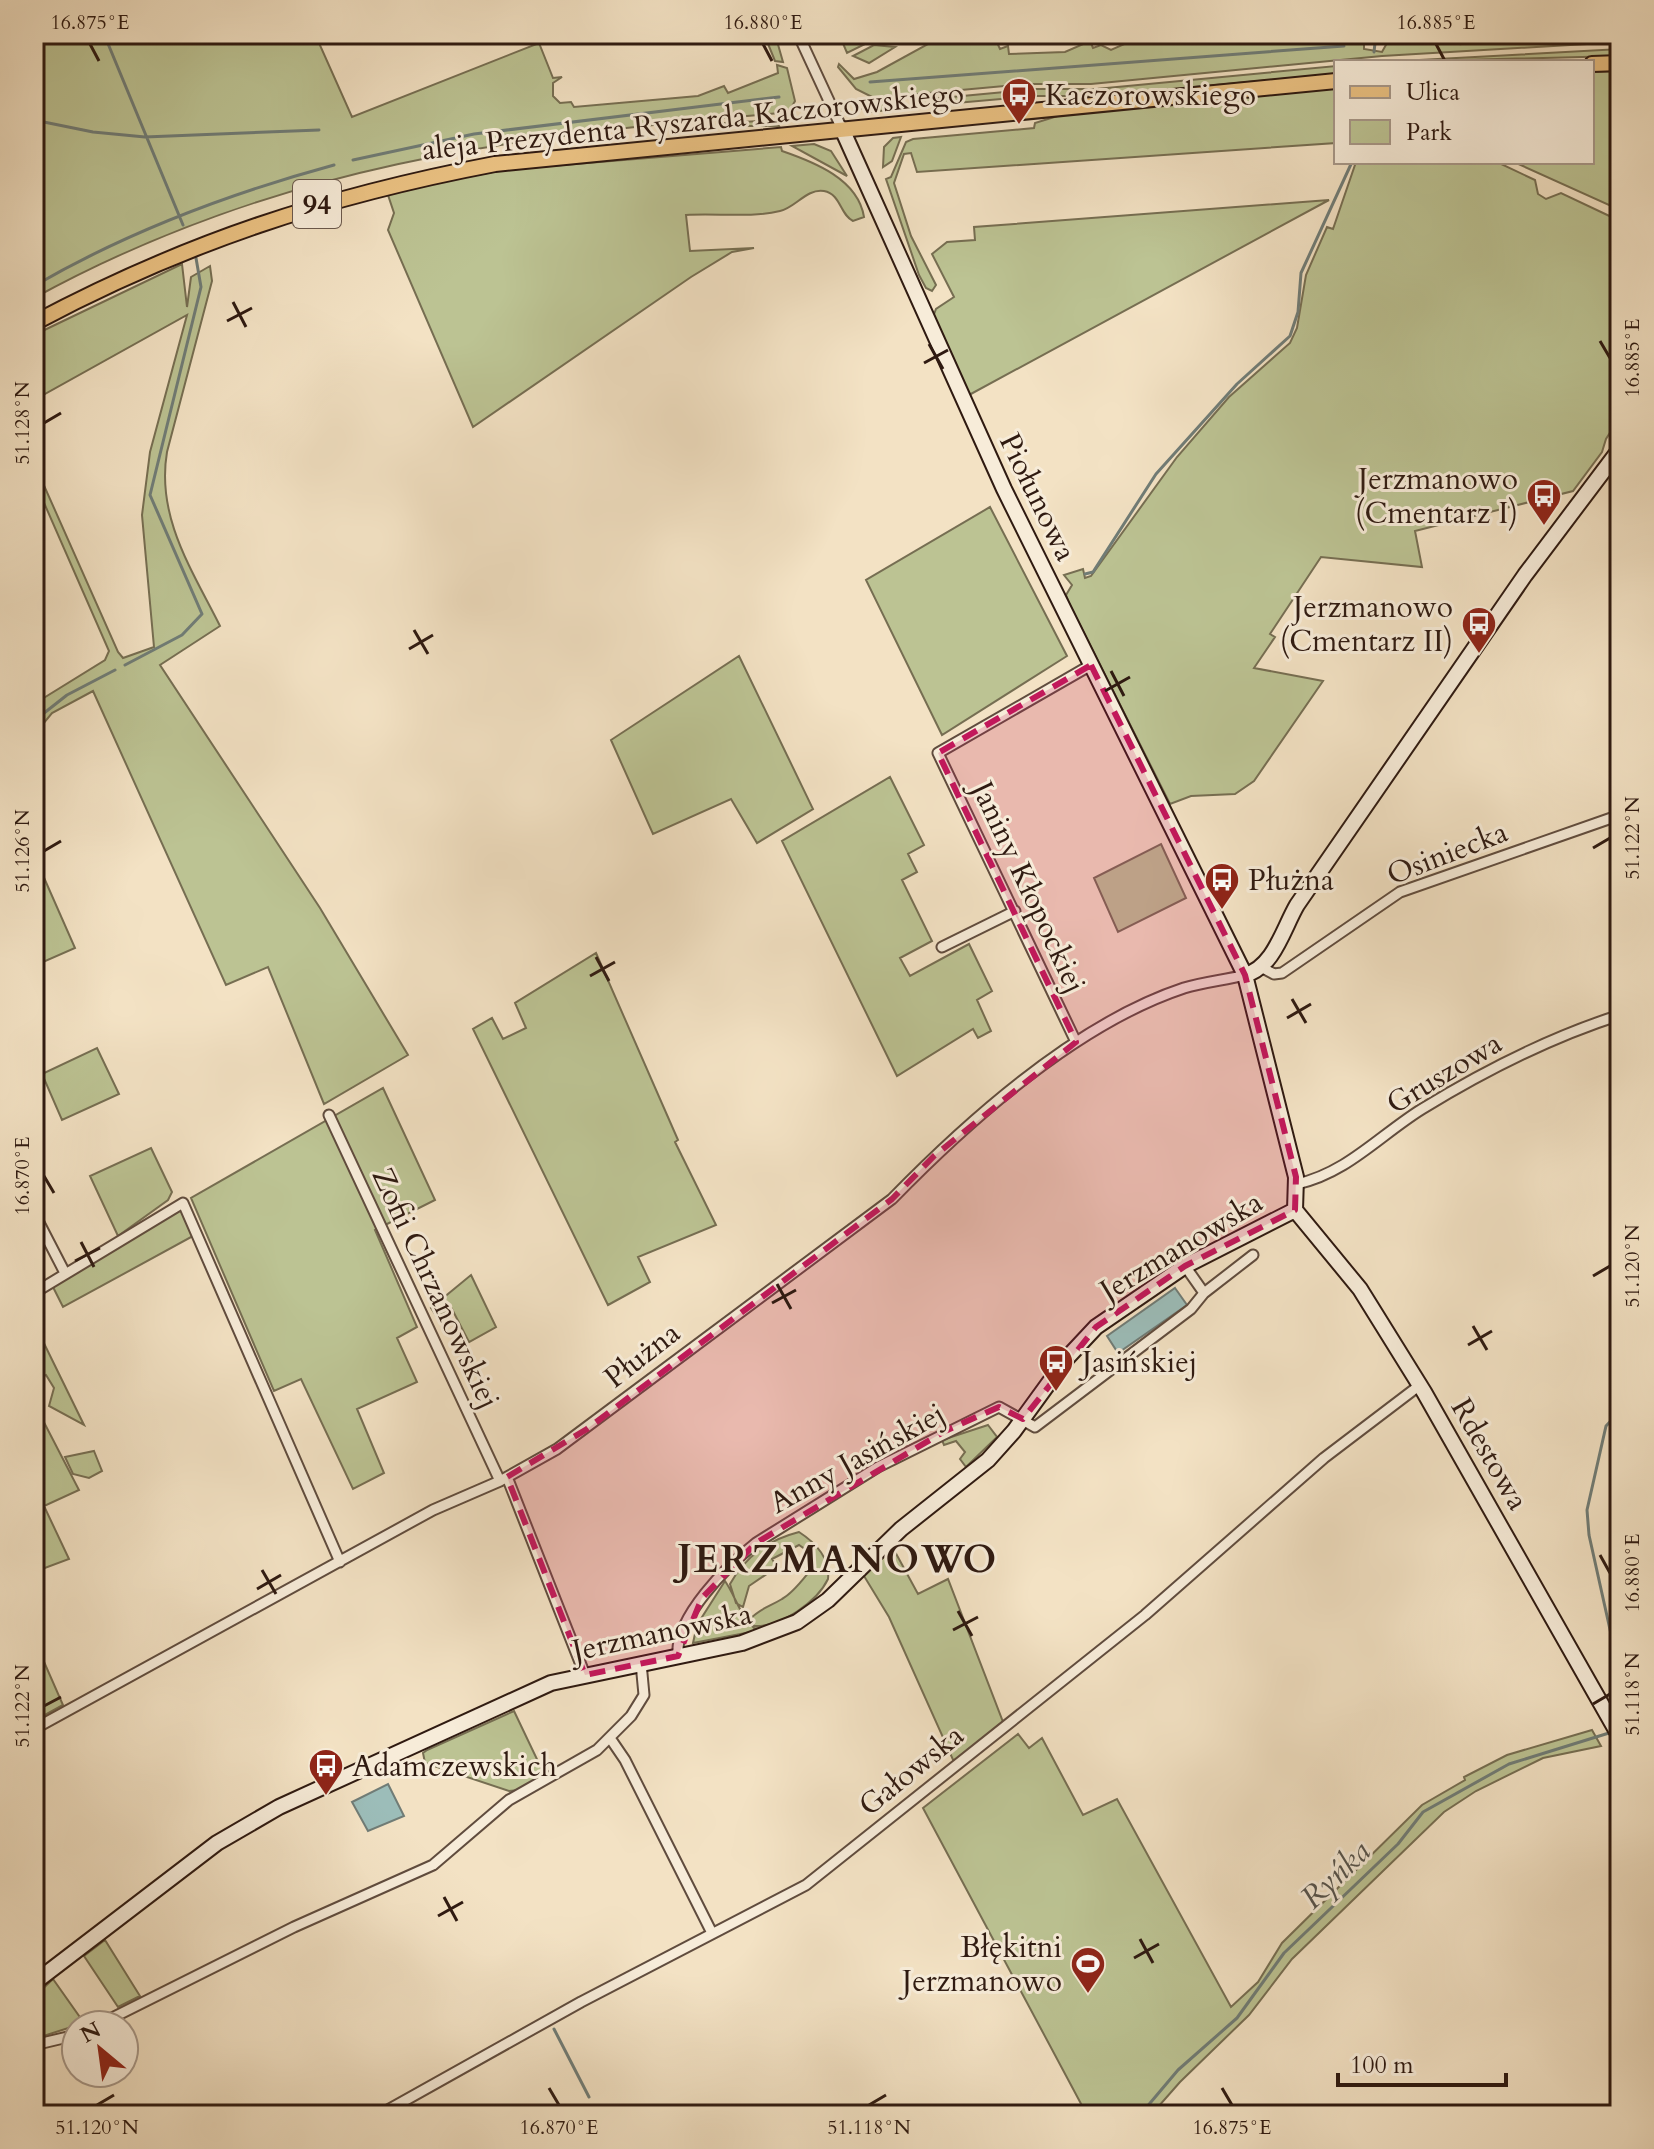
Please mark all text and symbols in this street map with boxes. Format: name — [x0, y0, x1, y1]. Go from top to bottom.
text: 16.875°E — [51, 9, 129, 36]
text: 16.880°E — [724, 9, 802, 36]
text: 16.885°E — [1397, 9, 1475, 36]
legend — [1334, 60, 1594, 164]
street label: aleja Prezydenta Ryszarda Kaczorowskiego — [420, 73, 966, 170]
place label: Kaczorowskiego — [1045, 75, 1256, 116]
bus stop icon: Kaczorowskiego — [1000, 76, 1038, 126]
text: Ulica — [1406, 76, 1460, 109]
text: Park — [1406, 116, 1452, 149]
road number: 94 — [293, 180, 341, 228]
text: 16.885°E — [1619, 319, 1646, 397]
text: 51.128°N — [9, 381, 36, 465]
street label: Piołunowa — [989, 426, 1086, 568]
place label: Jerzmanowo (Cmentarz I) — [1354, 459, 1518, 534]
bus stop icon: Jerzmanowo (Cmentarz I) — [1525, 477, 1563, 527]
place label: Jerzmanowo (Cmentarz II) — [1280, 587, 1453, 662]
bus stop icon: Jerzmanowo (Cmentarz II) — [1460, 605, 1498, 655]
street label: Janiny Kłopockiej — [960, 771, 1095, 1000]
text: 51.122°N — [1619, 796, 1646, 880]
text: 51.126°N — [9, 809, 36, 893]
street label: Osiniecka — [1381, 812, 1513, 895]
place label: Płużna — [1248, 860, 1334, 901]
bus stop icon: Płużna — [1203, 861, 1241, 911]
street label: Gruszowa — [1379, 1023, 1510, 1124]
text: 16.870°E — [9, 1137, 36, 1215]
street label: Zofii Chrzanowskiej — [362, 1161, 509, 1415]
street label: Jerzmanowska — [1089, 1182, 1270, 1313]
text: 51.120°N — [1619, 1224, 1646, 1308]
street label: Płużna — [596, 1313, 689, 1398]
place label: Jasińskiej — [1078, 1342, 1197, 1383]
bus stop icon: Jasińskiej — [1037, 1343, 1075, 1393]
street label: Rdestowa — [1441, 1391, 1538, 1518]
street label: Anny Jasińskiej — [762, 1393, 952, 1524]
district label: JERZMANOWO — [673, 1534, 998, 1586]
text: 16.880°E — [1619, 1534, 1646, 1612]
street label: Jerzmanowska — [565, 1593, 756, 1672]
text: 51.118°N — [1619, 1652, 1646, 1736]
text: 51.122°N — [9, 1664, 36, 1748]
street label: Gałowska — [850, 1715, 973, 1825]
place label: Adamczewskich — [352, 1746, 558, 1787]
bus stop icon: Adamczewskich — [307, 1747, 345, 1797]
water label: Ryńka — [1291, 1830, 1380, 1919]
place label: Błękitni Jerzmanowo — [898, 1927, 1062, 2002]
sports icon: Błękitni Jerzmanowo — [1069, 1945, 1107, 1995]
north arrow — [60, 2009, 140, 2089]
text: N — [75, 2015, 106, 2050]
scale bar — [1338, 2037, 1506, 2087]
text: 100 m — [1350, 2049, 1414, 2082]
text: 51.120°N — [55, 2114, 139, 2141]
text: 16.870°E — [520, 2114, 598, 2141]
text: 51.118°N — [827, 2114, 911, 2141]
text: 16.875°E — [1193, 2114, 1271, 2141]

